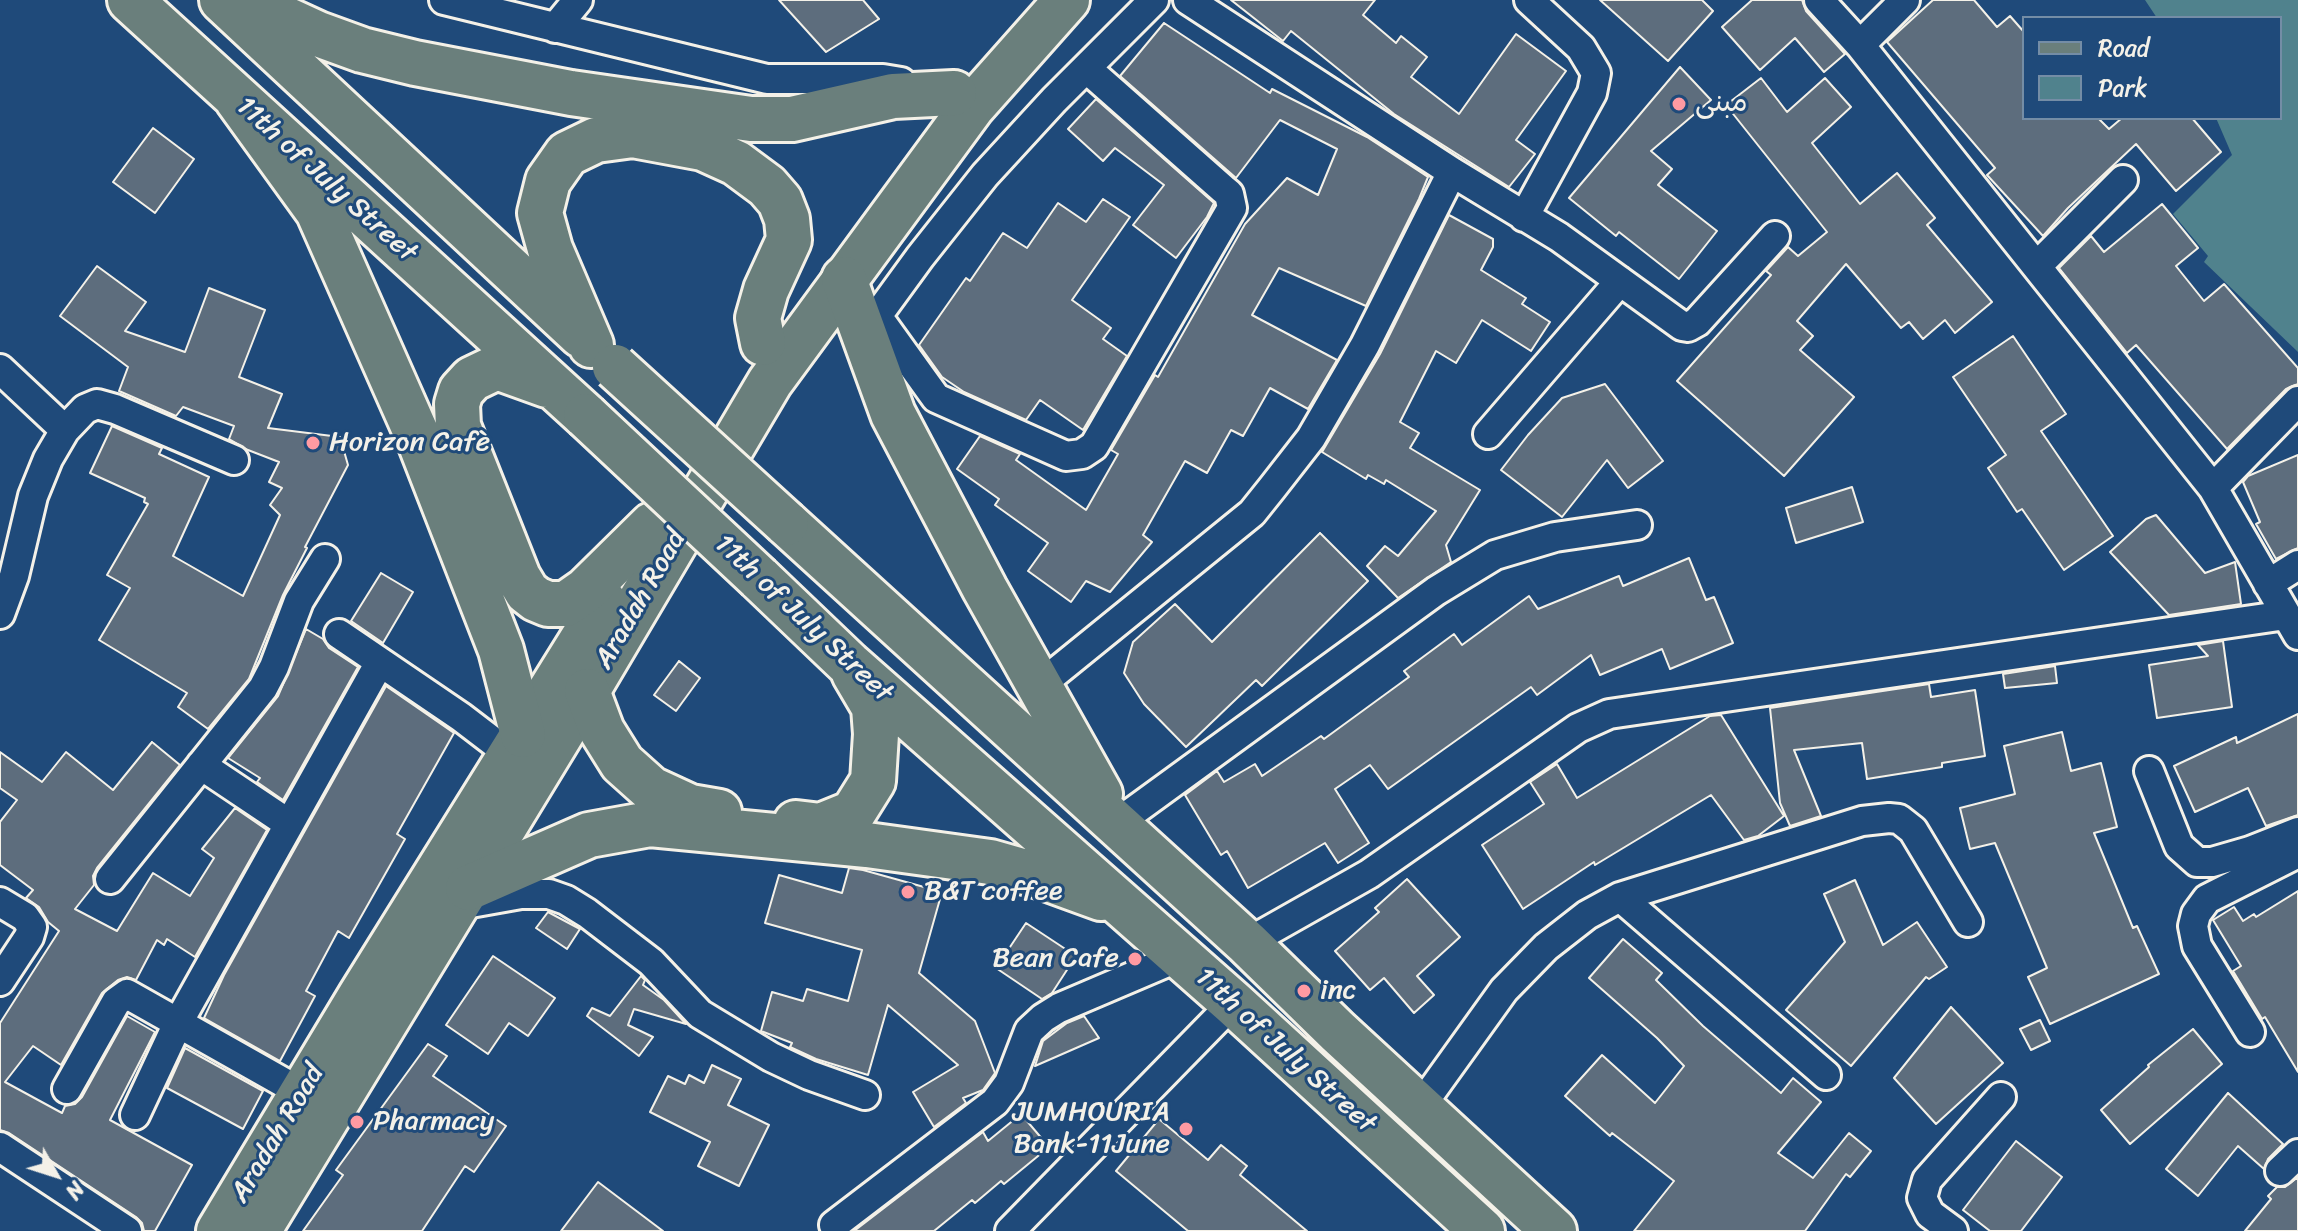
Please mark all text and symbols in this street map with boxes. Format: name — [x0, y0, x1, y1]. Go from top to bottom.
legend — [2022, 16, 2282, 120]
text: Road — [2098, 27, 2149, 69]
text: Park — [2098, 67, 2147, 109]
place label: مبنى — [1695, 87, 1748, 121]
street label: 11th of July Street — [229, 90, 423, 270]
marker: مبنى — [1670, 95, 1688, 113]
place label: Horizon Cafè — [329, 426, 490, 460]
marker: Horizon Cafè — [304, 434, 322, 452]
street label: Aradah Road — [588, 525, 694, 675]
street label: 11th of July Street — [707, 528, 899, 710]
place label: B&T coffee — [924, 875, 1062, 909]
marker: B&T coffee — [899, 883, 917, 901]
place label: Bean Cafe — [992, 942, 1119, 976]
marker: Bean Cafe — [1126, 950, 1144, 968]
street label: 11th of July Street — [1188, 961, 1382, 1141]
place label: inc — [1320, 974, 1357, 1008]
marker: inc — [1295, 982, 1313, 1000]
street label: Aradah Road — [224, 1059, 332, 1209]
place label: JUMHOURIA Bank-11June — [1012, 1096, 1170, 1162]
place label: Pharmacy — [373, 1105, 494, 1139]
marker: Pharmacy — [348, 1113, 366, 1131]
marker: JUMHOURIA Bank-11June — [1177, 1120, 1195, 1138]
north arrow — [16, 1135, 96, 1215]
text: N — [55, 1172, 95, 1209]

